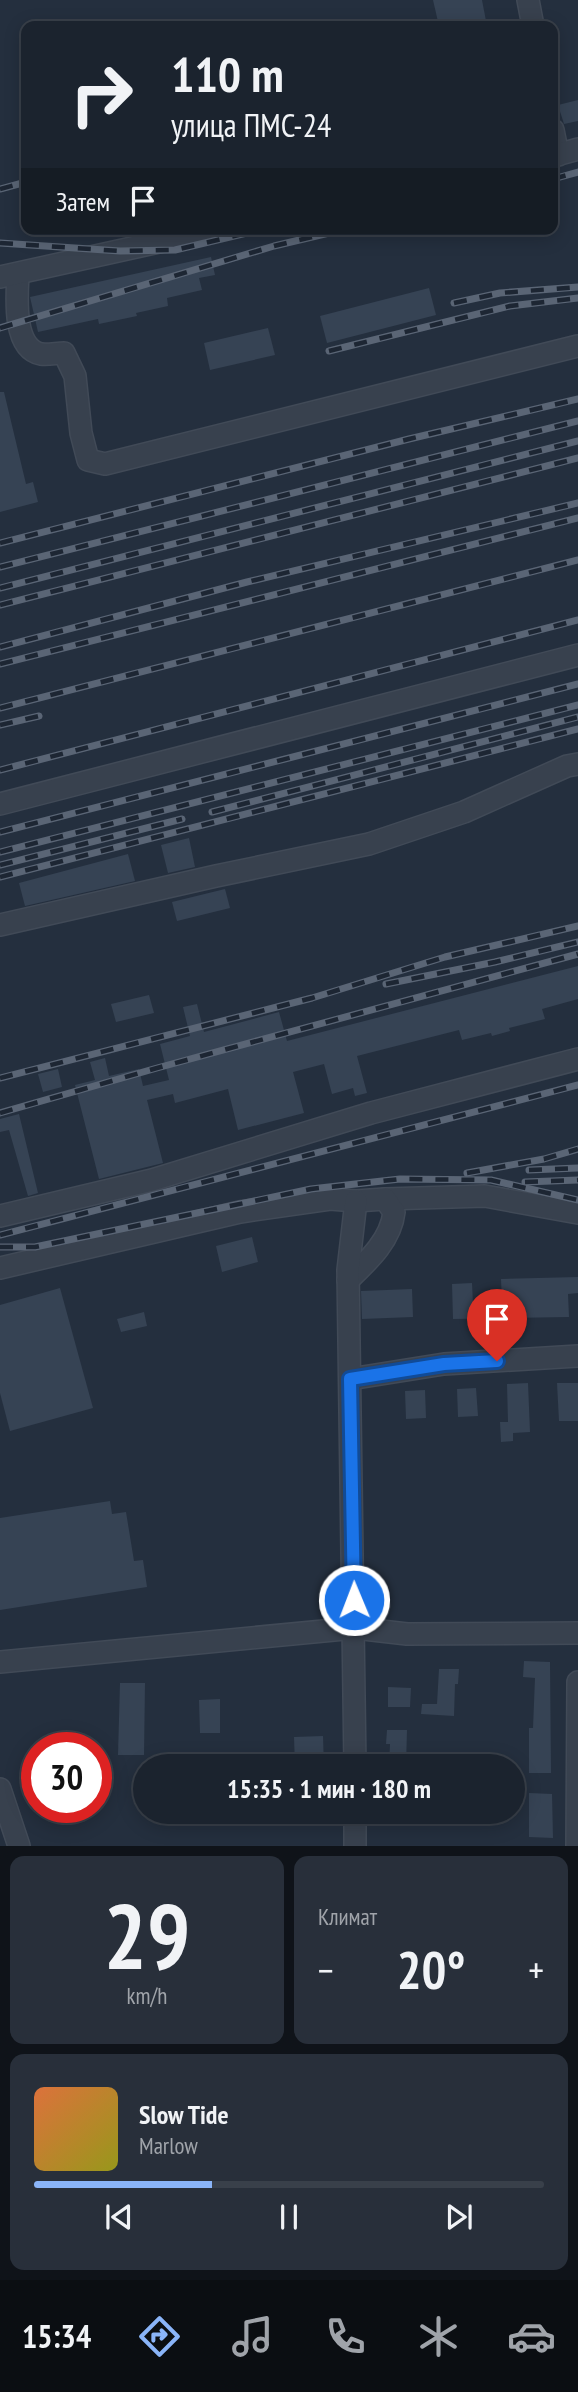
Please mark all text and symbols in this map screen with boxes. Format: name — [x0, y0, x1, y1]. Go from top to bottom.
text: 110 m — [171, 42, 284, 106]
icon: right — [56, 49, 147, 140]
text: улица ПМС-24 — [171, 104, 331, 146]
icon: arrive — [124, 182, 162, 220]
text: Затем — [56, 185, 110, 218]
pin — [467, 1289, 527, 1361]
icon: arrive — [478, 1300, 516, 1338]
position arrow — [317, 1563, 391, 1637]
speed limit sign: 30 — [21, 1732, 112, 1823]
text: 15:35 · 1 мин · 180 m — [227, 1772, 431, 1805]
text: 29 — [104, 1876, 191, 1994]
text: Климат — [318, 1902, 377, 1931]
text: 20° — [397, 1936, 465, 2003]
text: − — [318, 1945, 334, 1994]
text: + — [528, 1945, 544, 1994]
text: km/h — [127, 1981, 167, 2010]
text: Slow Tide — [139, 2098, 229, 2131]
text: Marlow — [139, 2131, 198, 2160]
icon: previous — [100, 2198, 138, 2236]
icon: pause — [270, 2198, 308, 2236]
icon: next — [440, 2198, 478, 2236]
icon: directions — [135, 2312, 184, 2361]
icon: music — [228, 2312, 277, 2361]
icon: phone — [321, 2312, 370, 2361]
icon: climate — [414, 2312, 463, 2361]
icon: car — [507, 2312, 556, 2361]
text: 15:34 — [22, 2315, 91, 2357]

